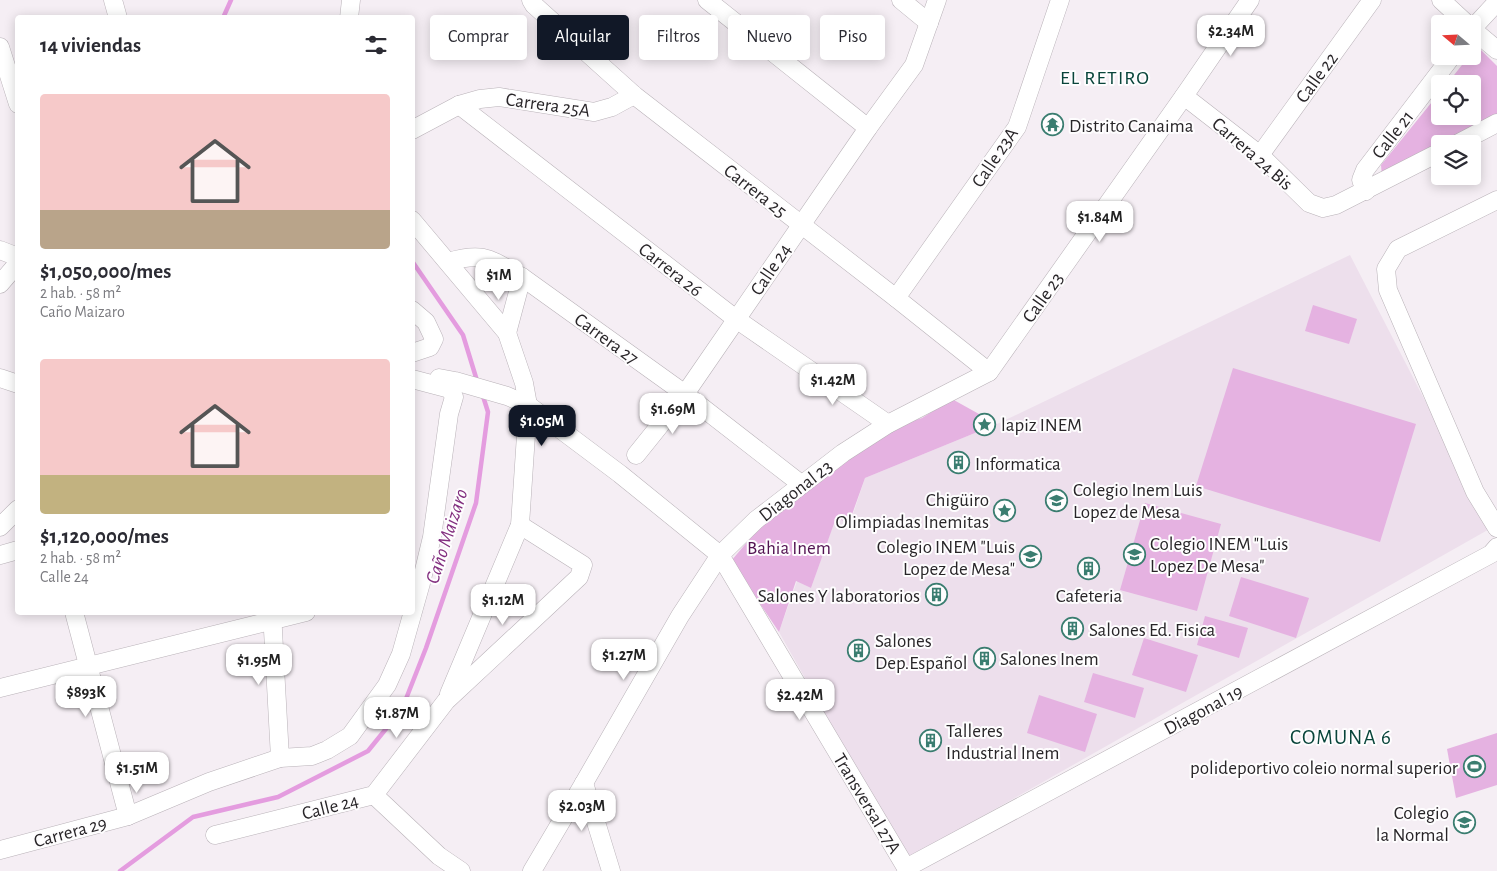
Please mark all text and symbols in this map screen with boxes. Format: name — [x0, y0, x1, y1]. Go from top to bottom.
chip: Comprar — [430, 15, 527, 60]
chip: Alquilar — [537, 15, 629, 60]
chip: Filtros — [639, 15, 718, 60]
chip: Nuevo — [728, 15, 810, 60]
chip: Piso — [820, 15, 885, 60]
pin: $2.34M — [1190, 15, 1272, 57]
north arrow — [1431, 15, 1481, 65]
map controls — [1431, 15, 1481, 185]
text: $2.34M — [1208, 23, 1254, 39]
icon: filters — [362, 31, 390, 59]
text: 14 viviendas — [40, 35, 141, 56]
street label: Calle 22 — [1293, 49, 1342, 107]
district label: EL RETIRO — [1060, 68, 1150, 88]
button: locate — [1431, 75, 1481, 125]
street label: Carrera 25A — [504, 90, 591, 121]
street label: Calle 21 — [1369, 107, 1418, 162]
temple icon: Distrito Canaima — [1041, 113, 1065, 137]
street label: Carrera 24 Bis — [1208, 114, 1296, 194]
place label: Distrito Canaima — [1069, 117, 1194, 136]
street label: Calle 23A — [969, 125, 1022, 191]
icon: home — [170, 126, 260, 216]
button: layers — [1431, 135, 1481, 185]
street label: Carrera 25 — [720, 161, 790, 221]
pin: $1.84M — [1059, 200, 1141, 243]
text: $1.84M — [1077, 209, 1123, 225]
street label: Carrera 26 — [635, 240, 705, 301]
street label: Calle 24 — [747, 241, 795, 299]
pin: $1M — [475, 258, 523, 301]
text: $1,050,000/mes — [40, 261, 171, 282]
text: $1M — [486, 267, 512, 283]
street label: Calle 23 — [1019, 269, 1067, 326]
text: 2 hab. · 58 m² — [40, 285, 121, 301]
text: Caño Maizaro — [40, 304, 125, 320]
street label: Carrera 27 — [571, 310, 642, 369]
pin: $1.42M — [792, 364, 874, 406]
text: $1.42M — [811, 372, 855, 388]
icon: home — [170, 391, 260, 481]
pin: $1.69M — [632, 392, 714, 435]
text: $1.69M — [651, 401, 695, 417]
pin: $1.05M — [501, 404, 583, 447]
place icon: lapiz INEM — [973, 412, 997, 436]
text: $1.05M — [520, 413, 564, 429]
place label: lapiz INEM — [1001, 416, 1082, 435]
building icon: Informatica — [947, 451, 971, 475]
place label: Informatica — [975, 455, 1061, 474]
street label: Diagonal 23 — [756, 457, 836, 525]
place label: Colegio Inem Luis Lopez de Mesa — [1073, 481, 1202, 522]
water label: Caño Maizaro — [422, 486, 472, 586]
school or university icon: Colegio Inem Luis Lopez de Mesa — [1045, 488, 1069, 512]
place label: Chigüiro Olimpiadas Inemitas — [835, 491, 989, 532]
place icon: Chigüiro Olimpiadas Inemitas — [993, 498, 1017, 522]
text: $1,120,000/mes — [40, 526, 169, 547]
place label: Colegio INEM "Luis Lopez De Mesa" — [1150, 535, 1288, 576]
place label: Colegio INEM "Luis Lopez de Mesa" — [877, 538, 1015, 579]
park label: Bahia Inem — [747, 539, 831, 558]
school or university icon: Colegio INEM "Luis Lopez De Mesa" — [1122, 542, 1146, 566]
school or university icon: Colegio INEM "Luis Lopez de Mesa" — [1019, 545, 1043, 569]
text: 2 hab. · 58 m² — [40, 550, 121, 566]
building icon: Cafeteria — [1077, 557, 1101, 581]
text: Calle 24 — [40, 569, 89, 585]
building icon: Salones Y laboratorios — [924, 583, 948, 607]
pin: $1.12M — [462, 584, 544, 626]
place label: Salones Y laboratorios — [758, 587, 920, 606]
place label: Cafeteria — [1056, 587, 1123, 606]
text: $1.12M — [482, 592, 524, 608]
building icon: Salones Ed. Fisica — [1061, 617, 1085, 641]
place label: Salones Ed. Fisica — [1089, 621, 1216, 640]
place label: Salones Dep.Español — [875, 632, 967, 673]
pin: $1.27M — [583, 638, 665, 681]
building icon: Salones Dep.Español — [847, 639, 871, 663]
pin: $1.95M — [218, 644, 300, 686]
building icon: Salones Inem — [972, 646, 996, 670]
text: $1.27M — [602, 647, 646, 663]
place label: Salones Inem — [1000, 650, 1099, 669]
text: $1.95M — [237, 652, 281, 668]
pin: $893K — [51, 676, 121, 718]
pin: $2.42M — [759, 678, 841, 721]
street label: Diagonal 19 — [1161, 682, 1246, 739]
text: $893K — [66, 684, 106, 700]
text: $2.42M — [777, 687, 823, 703]
pin: $1.87M — [356, 696, 438, 739]
text: $1.87M — [375, 705, 419, 721]
place label: Talleres Industrial Inem — [946, 722, 1059, 763]
district label: COMUNA 6 — [1290, 727, 1392, 748]
building icon: Talleres Industrial Inem — [918, 729, 942, 753]
street label: Transversal 27A — [829, 750, 904, 857]
pin: $1.51M — [96, 752, 178, 794]
sports icon: polideportivo coleio normal superior — [1462, 755, 1486, 779]
place label: polideportivo coleio normal superior — [1190, 759, 1458, 778]
text: $1.51M — [116, 760, 158, 776]
pin: $2.03M — [541, 790, 623, 832]
street label: Calle 24 — [300, 791, 361, 824]
text: $2.03M — [559, 798, 605, 814]
place label: Colegio la Normal — [1376, 804, 1449, 845]
school or university icon: Colegio la Normal — [1453, 811, 1477, 835]
street label: Carrera 29 — [32, 814, 109, 851]

